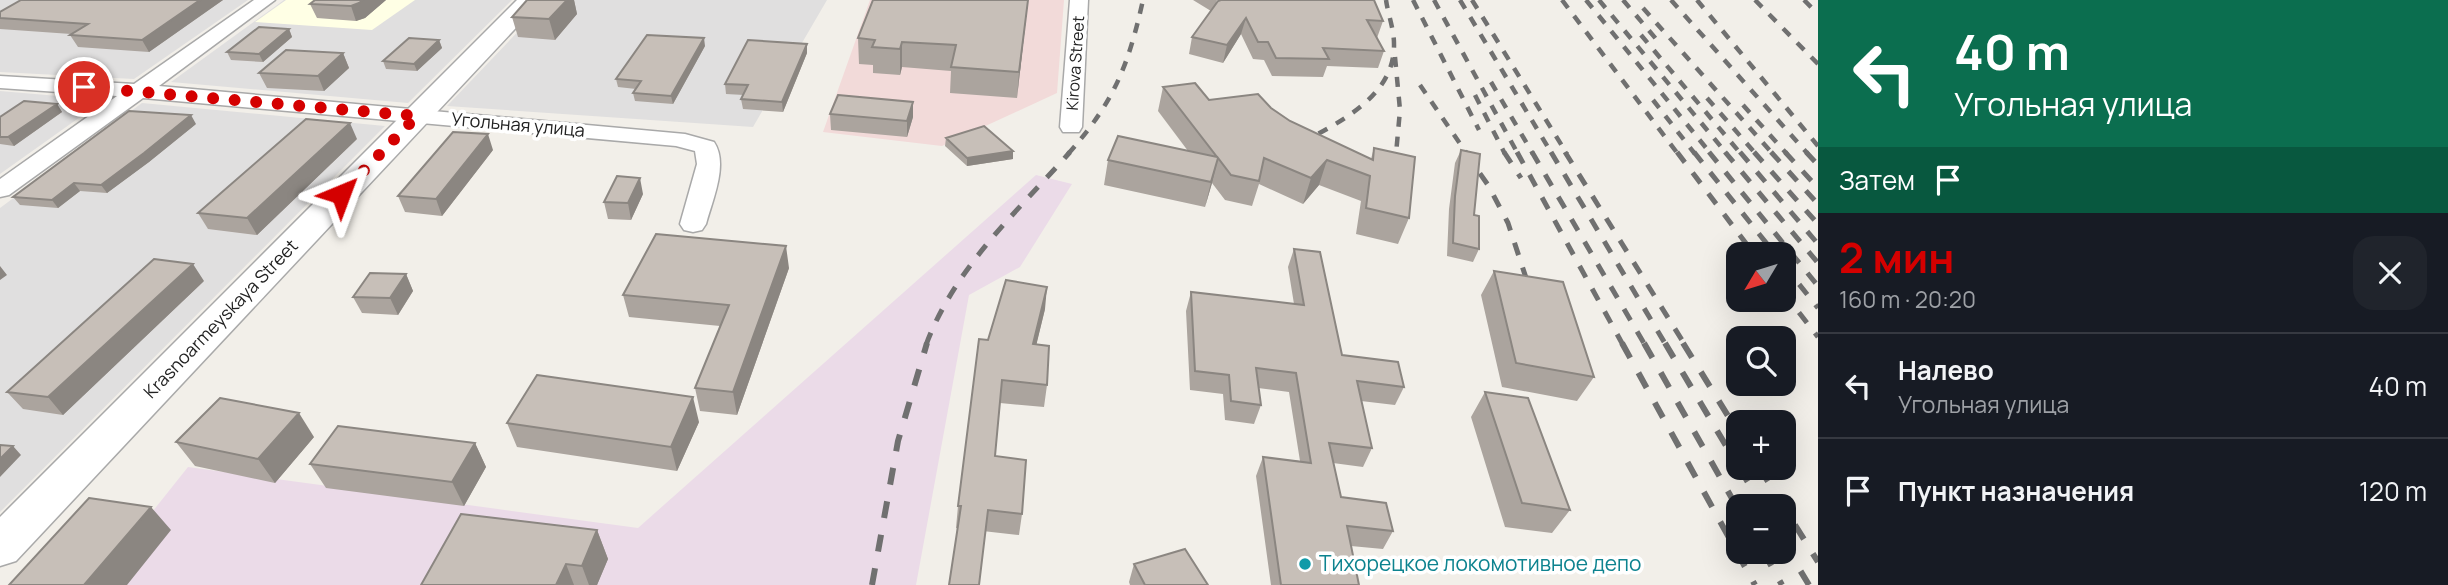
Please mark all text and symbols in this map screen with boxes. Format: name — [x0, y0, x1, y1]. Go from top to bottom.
street label: Kirova Street — [1061, 15, 1089, 111]
text: 40 m — [1954, 18, 2070, 85]
icon: left — [1839, 28, 1930, 119]
pin — [54, 57, 114, 117]
icon: arrive — [65, 68, 103, 106]
text: Угольная улица — [1954, 82, 2192, 126]
street label: Угольная улица — [450, 106, 586, 142]
position arrow — [304, 157, 378, 231]
icon: arrive — [1929, 161, 1967, 199]
text: Затем — [1839, 162, 1915, 198]
text: 2 мин — [1839, 228, 1955, 286]
street label: Krasnoarmeyskaya Street — [138, 234, 303, 403]
button: close — [2353, 236, 2427, 310]
north arrow — [1726, 242, 1796, 312]
map controls — [1726, 242, 1796, 564]
text: 160 m · 20:20 — [1839, 283, 1976, 315]
button: search — [1726, 326, 1796, 396]
text: Налево — [1898, 352, 1994, 388]
icon: left — [1839, 367, 1877, 405]
text: 40 m — [2369, 368, 2427, 404]
text: Угольная улица — [1898, 388, 2069, 420]
button: + — [1726, 410, 1796, 480]
icon: arrive — [1839, 472, 1877, 510]
text: Пункт назначения — [1898, 473, 2134, 509]
text: 120 m — [2359, 473, 2427, 509]
button: − — [1726, 494, 1796, 564]
place label: Тихорецкое локомотивное депо — [1319, 549, 1641, 577]
marker: Тихорецкое локомотивное депо — [1297, 556, 1313, 572]

